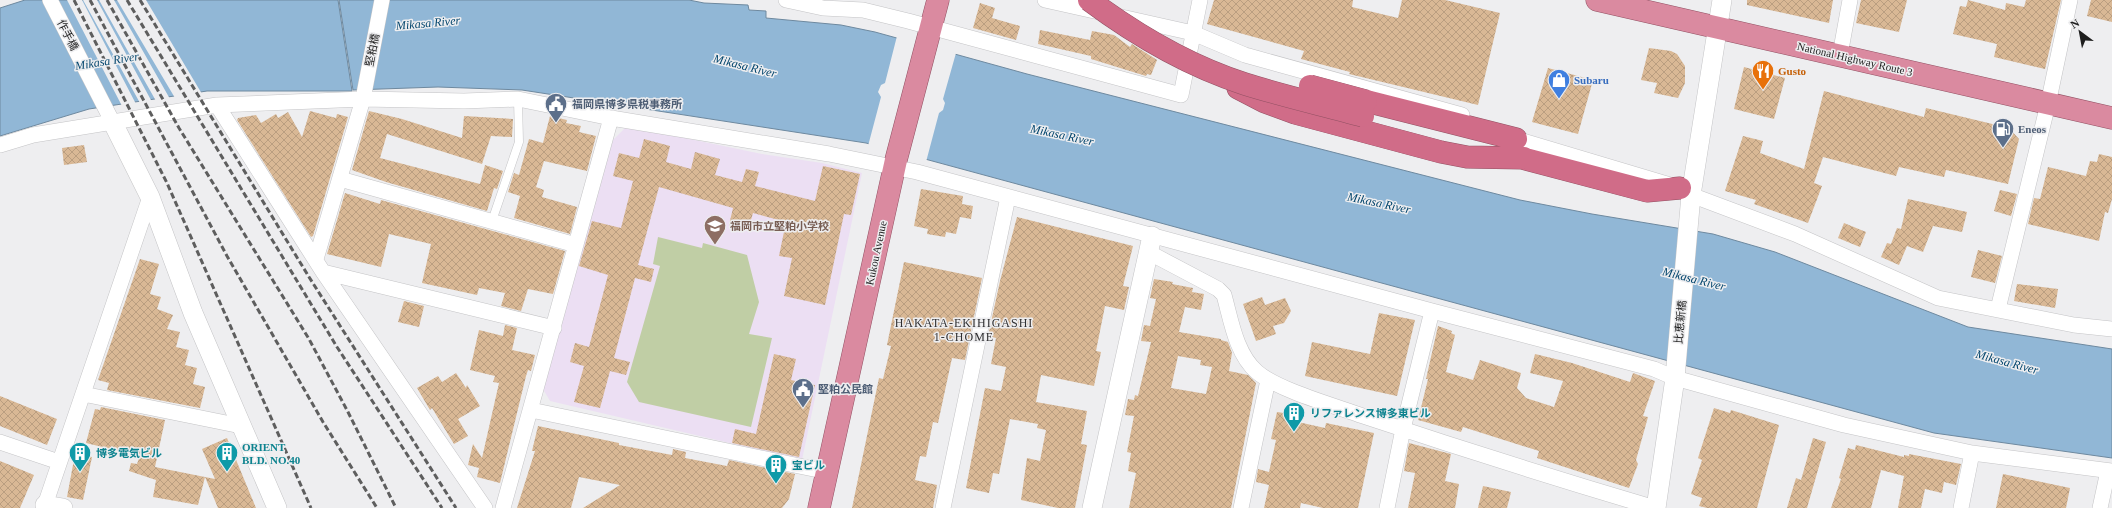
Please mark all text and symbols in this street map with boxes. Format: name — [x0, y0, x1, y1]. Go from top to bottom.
north arrow — [2060, 12, 2100, 52]
water label: Mikasa River — [394, 13, 461, 33]
text: N — [2068, 16, 2081, 31]
street label: 作手橋 — [55, 18, 81, 52]
street label: 堅粕橋 — [363, 33, 381, 67]
street label: National Highway Route 3 — [1796, 40, 1914, 78]
water label: Mikasa River — [73, 49, 140, 73]
water label: Mikasa River — [711, 51, 778, 81]
restaurant icon: Gusto — [1750, 58, 1776, 91]
place label: Gusto — [1778, 65, 1807, 77]
shop icon: Subaru — [1546, 67, 1572, 100]
place label: Subaru — [1574, 74, 1609, 86]
public building icon: 福岡県博多県税事務所 — [543, 91, 569, 124]
place label: 福岡県博多県税事務所 — [572, 98, 682, 110]
fuel station icon: Eneos — [1990, 116, 2016, 149]
water label: Mikasa River — [1028, 121, 1095, 149]
place label: Eneos — [2018, 123, 2047, 135]
water label: Mikasa River — [1345, 189, 1412, 217]
school or university icon: 福岡市立堅粕小学校 — [702, 213, 728, 246]
place label: 福岡市立堅粕小学校 — [730, 220, 829, 232]
street label: Kukou Avenue — [863, 220, 889, 286]
water label: Mikasa River — [1660, 264, 1727, 294]
street label: 比恵新橋 — [1672, 300, 1688, 344]
district label: HAKATA-EKIHIGASHI 1-CHOME — [895, 316, 1033, 344]
water label: Mikasa River — [1973, 347, 2040, 377]
public building icon: 堅粕公民館 — [790, 376, 816, 409]
place label: 堅粕公民館 — [818, 383, 873, 395]
building icon: リファレンス博多東ビル — [1281, 400, 1307, 433]
place label: リファレンス博多東ビル — [1310, 407, 1431, 419]
building icon: 博多電気ビル — [67, 440, 93, 473]
building icon: ORIENT BLD. NO.40 — [214, 440, 240, 473]
place label: ORIENT BLD. NO.40 — [242, 441, 301, 466]
place label: 博多電気ビル — [96, 447, 162, 459]
building icon: 宝ビル — [763, 452, 789, 485]
place label: 宝ビル — [792, 459, 825, 471]

